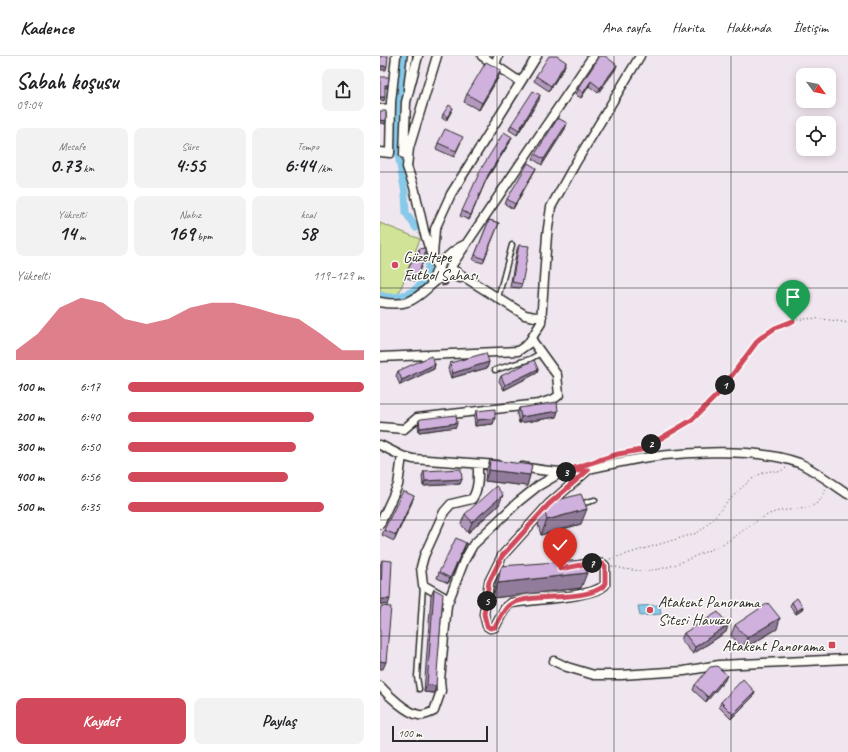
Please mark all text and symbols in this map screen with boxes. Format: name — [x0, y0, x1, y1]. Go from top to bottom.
text: Kadence — [20, 16, 74, 40]
text: Ana sayfa — [603, 19, 650, 36]
text: Harita — [672, 19, 704, 36]
text: Hakkında — [726, 19, 771, 36]
text: İletişim — [793, 19, 828, 36]
text: Sabah koşusu — [16, 68, 118, 96]
north arrow — [796, 68, 836, 108]
map controls — [796, 68, 836, 156]
button: share — [322, 69, 364, 111]
text: 09:04 — [16, 97, 42, 113]
button: locate — [796, 116, 836, 156]
text: Mesafe — [59, 139, 85, 153]
text: Süre — [182, 139, 198, 153]
text: Tempo — [297, 139, 319, 153]
text: 0.73 — [50, 153, 81, 178]
text: 4:55 — [175, 153, 205, 178]
text: 6:44 — [284, 153, 315, 178]
text: km — [81, 161, 94, 175]
text: /km — [315, 161, 332, 175]
text: Yükselti — [58, 207, 86, 221]
text: Nabız — [179, 207, 201, 221]
text: kcal — [301, 207, 315, 221]
text: 14 — [59, 221, 77, 246]
text: 169 — [168, 221, 195, 246]
text: 58 — [299, 221, 317, 246]
text: m — [77, 229, 85, 243]
text: bpm — [195, 229, 212, 243]
place label: Güzeltepe Futbol Sahası — [403, 247, 479, 285]
marker: Güzeltepe Futbol Sahası — [390, 260, 400, 270]
text: Yükselti — [16, 268, 50, 284]
text: 119–129 m — [313, 268, 364, 284]
pin — [776, 280, 810, 321]
icon: arrive — [782, 286, 804, 308]
pin: 1 — [715, 375, 735, 395]
text: 1 — [723, 378, 727, 392]
text: 100 m — [16, 379, 44, 395]
text: 6:17 — [80, 379, 100, 395]
text: 200 m — [16, 409, 44, 425]
text: 6:40 — [80, 409, 100, 425]
pin: 2 — [641, 434, 661, 454]
text: 2 — [649, 437, 653, 451]
text: 300 m — [16, 439, 44, 455]
text: 6:50 — [80, 439, 100, 455]
pin: 3 — [556, 462, 576, 482]
text: 3 — [564, 465, 568, 479]
text: 400 m — [16, 469, 44, 485]
text: 6:56 — [80, 469, 100, 485]
text: 500 m — [16, 499, 44, 515]
text: 6:35 — [80, 499, 100, 515]
pin — [543, 528, 577, 569]
icon: check — [549, 534, 571, 556]
pin: 7 — [582, 553, 602, 573]
text: 7 — [590, 556, 594, 570]
pin: 5 — [477, 591, 497, 611]
place label: Atakent Panorama Sitesi Havuzu — [658, 592, 761, 630]
text: 5 — [485, 594, 489, 608]
marker: Atakent Panorama Sitesi Havuzu — [645, 605, 655, 615]
place label: Atakent Panorama — [722, 636, 825, 656]
marker: Atakent Panorama — [827, 640, 837, 650]
button: Kaydet — [16, 698, 186, 744]
button: Paylaş — [194, 698, 364, 744]
scale bar — [392, 724, 488, 743]
text: 100 m — [398, 726, 422, 740]

